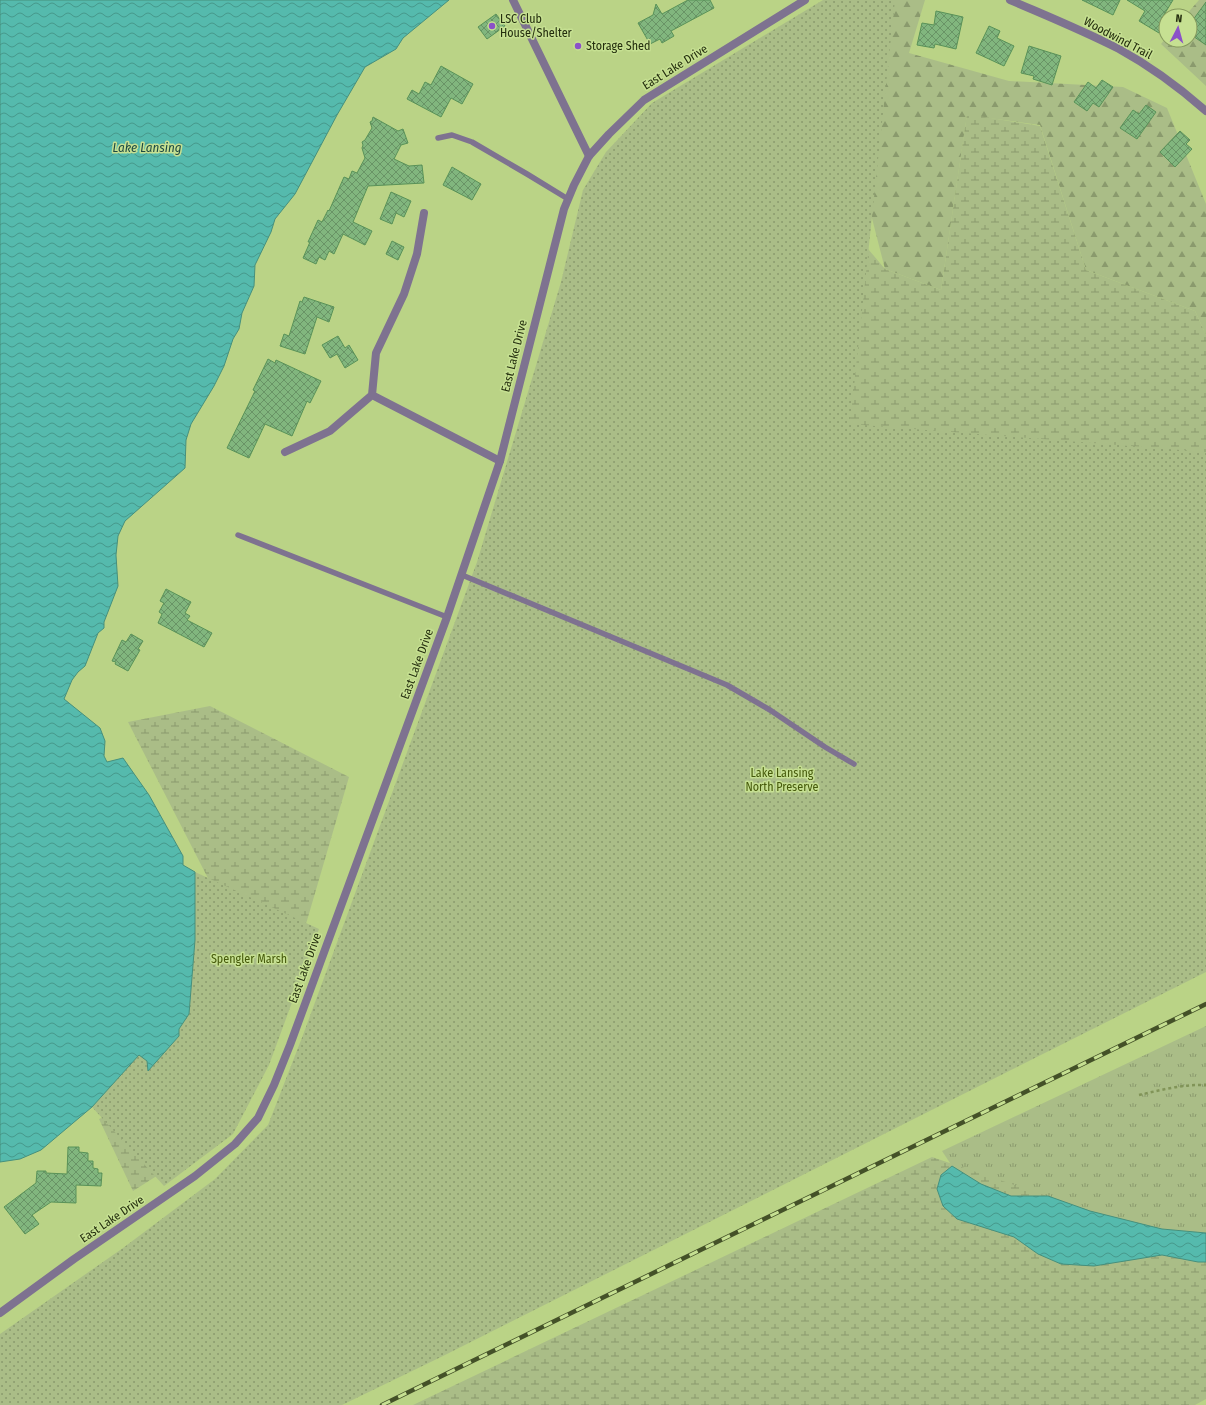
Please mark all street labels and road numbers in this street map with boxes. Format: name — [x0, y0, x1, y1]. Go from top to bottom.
street label: Woodwind Trail — [1081, 14, 1155, 62]
street label: East Lake Drive — [640, 41, 710, 93]
street label: East Lake Drive — [498, 318, 530, 394]
street label: East Lake Drive — [398, 627, 436, 701]
street label: East Lake Drive — [286, 931, 324, 1005]
street label: East Lake Drive — [77, 1192, 147, 1245]

